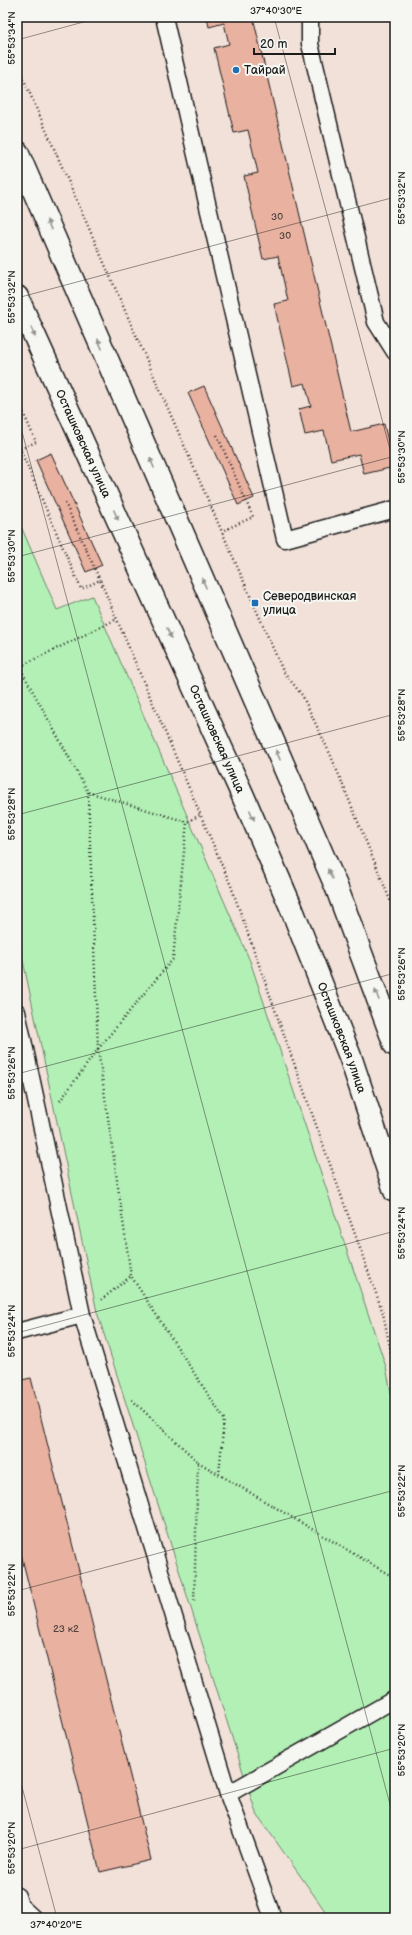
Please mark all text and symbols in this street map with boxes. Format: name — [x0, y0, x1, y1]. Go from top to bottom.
text: 37°40'30"E — [250, 5, 303, 17]
text: 55°53'34"N — [6, 11, 18, 65]
scale bar — [254, 30, 335, 56]
text: 20 m — [260, 37, 287, 52]
place label: Тайрай — [244, 63, 286, 78]
marker: Тайрай — [231, 65, 241, 75]
text: 55°53'32"N — [396, 171, 408, 225]
house number: 30 — [271, 211, 283, 223]
one-way arrow — [45, 218, 51, 230]
house number: 30 — [279, 230, 291, 242]
text: 55°53'32"N — [6, 270, 18, 324]
one-way arrow — [30, 327, 36, 338]
one-way arrow — [97, 338, 104, 350]
street label: Осташковская улица — [52, 387, 114, 500]
text: 55°53'30"N — [396, 430, 408, 484]
one-way arrow — [149, 458, 155, 469]
one-way arrow — [113, 509, 119, 521]
text: 55°53'30"N — [6, 529, 18, 583]
one-way arrow — [201, 577, 207, 588]
place label: Северодвинская улица — [263, 589, 357, 618]
marker: Северодвинская улица — [250, 598, 260, 608]
one-way arrow — [166, 627, 172, 639]
street label: Осташковская улица — [186, 682, 248, 796]
text: 55°53'28"N — [396, 688, 408, 742]
one-way arrow — [274, 749, 280, 761]
text: 55°53'28"N — [6, 787, 18, 841]
one-way arrow — [249, 810, 255, 822]
one-way arrow — [327, 868, 333, 880]
text: 55°53'26"N — [396, 947, 408, 1001]
street label: Осташковская улица — [314, 980, 369, 1095]
one-way arrow — [374, 989, 380, 1001]
text: 55°53'26"N — [6, 1046, 18, 1100]
text: 55°53'24"N — [396, 1206, 408, 1260]
text: 55°53'24"N — [6, 1304, 18, 1358]
text: 55°53'22"N — [396, 1464, 408, 1518]
text: 55°53'22"N — [6, 1563, 18, 1617]
house number: 23 к2 — [53, 1623, 79, 1635]
text: 55°53'20"N — [396, 1723, 408, 1777]
text: 55°53'20"N — [6, 1821, 18, 1875]
text: 37°40'20"E — [30, 1919, 82, 1931]

